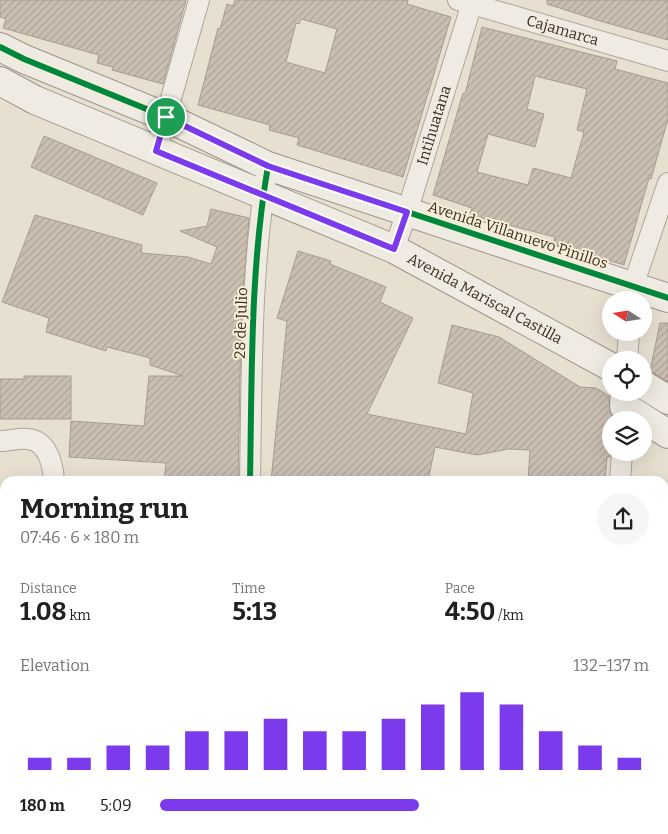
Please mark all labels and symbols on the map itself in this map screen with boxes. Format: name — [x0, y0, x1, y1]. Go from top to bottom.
street label: Cajamarca — [524, 11, 601, 49]
street label: Intihuatana — [413, 83, 455, 168]
pin — [145, 96, 187, 138]
street label: Avenida Villanuevo Pinillos — [426, 197, 610, 273]
street label: Avenida Mariscal Castilla — [404, 249, 565, 348]
street label: 28 de Julio — [231, 287, 251, 359]
north arrow — [602, 291, 652, 341]

